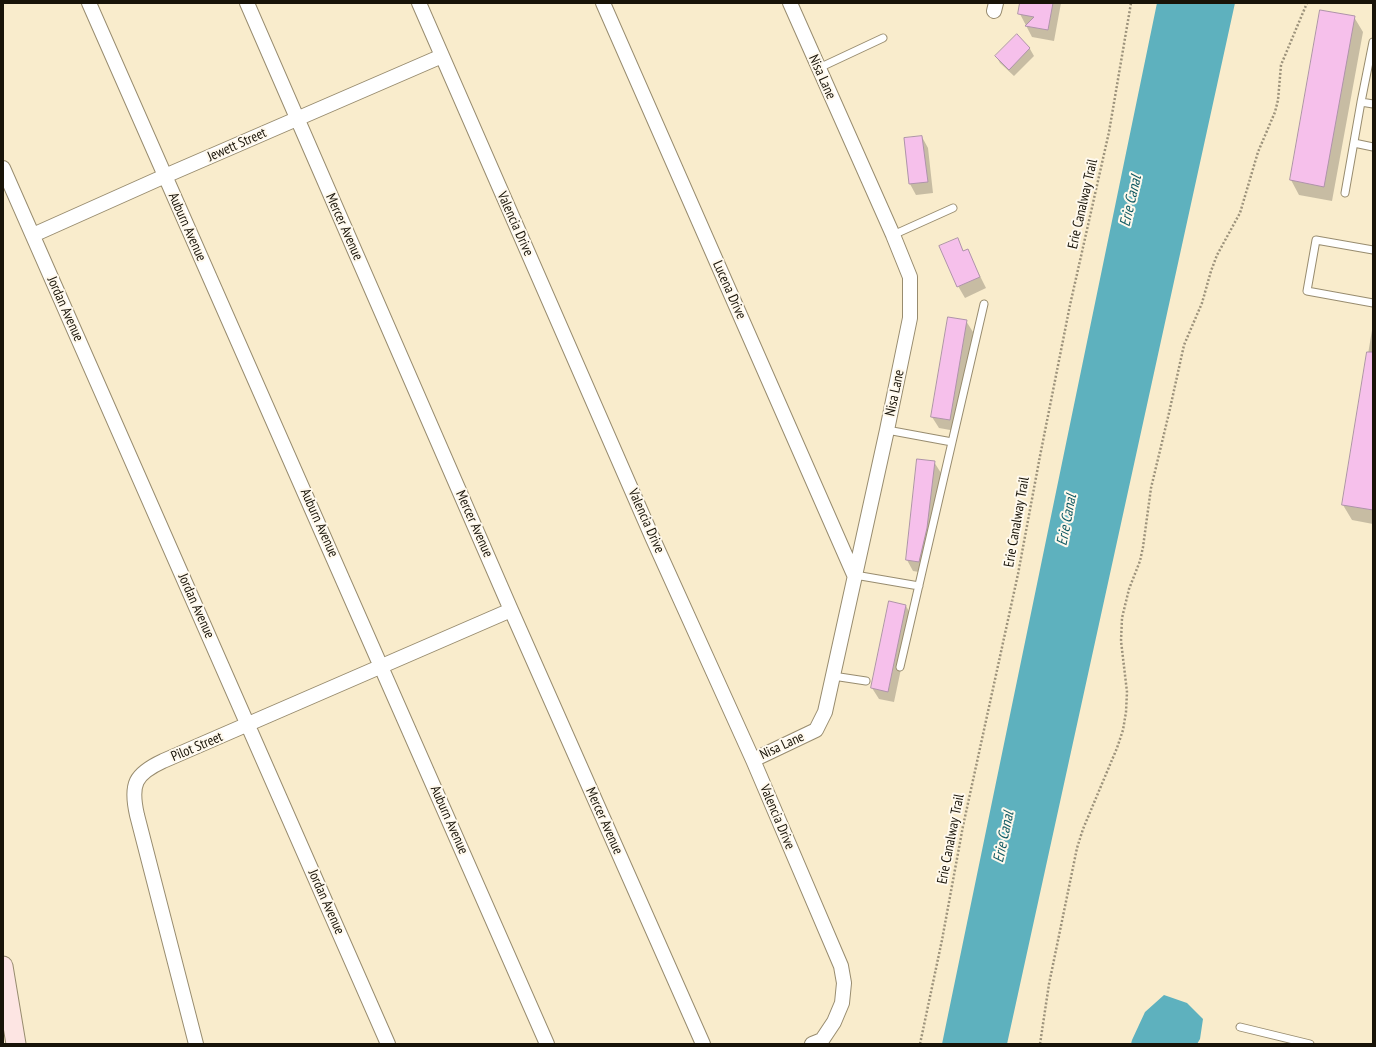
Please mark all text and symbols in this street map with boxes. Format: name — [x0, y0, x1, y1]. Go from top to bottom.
street label: Nisa Lane — [805, 52, 839, 102]
street label: Jewett Street — [205, 125, 269, 165]
street label: Erie Canalway Trail — [1065, 158, 1101, 250]
water label: Erie Canal — [1116, 174, 1146, 228]
street label: Valencia Drive — [493, 189, 537, 259]
street label: Auburn Avenue — [164, 190, 210, 264]
street label: Mercer Avenue — [322, 191, 366, 263]
street label: Lucena Drive — [709, 258, 749, 322]
street label: Jordan Avenue — [43, 274, 87, 344]
street label: Nisa Lane — [882, 368, 908, 418]
street label: Erie Canalway Trail — [1001, 476, 1033, 568]
street label: Auburn Avenue — [296, 486, 342, 560]
street label: Valencia Drive — [624, 486, 668, 556]
street label: Mercer Avenue — [452, 488, 496, 560]
water label: Erie Canal — [1053, 493, 1081, 547]
street label: Jordan Avenue — [174, 571, 218, 641]
street label: Nisa Lane — [757, 728, 807, 764]
street label: Pilot Street — [169, 729, 225, 765]
street label: Valencia Drive — [756, 782, 798, 852]
street label: Auburn Avenue — [426, 783, 472, 857]
street label: Mercer Avenue — [582, 785, 626, 857]
street label: Erie Canalway Trail — [934, 793, 968, 885]
water label: Erie Canal — [990, 810, 1018, 864]
street label: Jordan Avenue — [304, 867, 348, 937]

